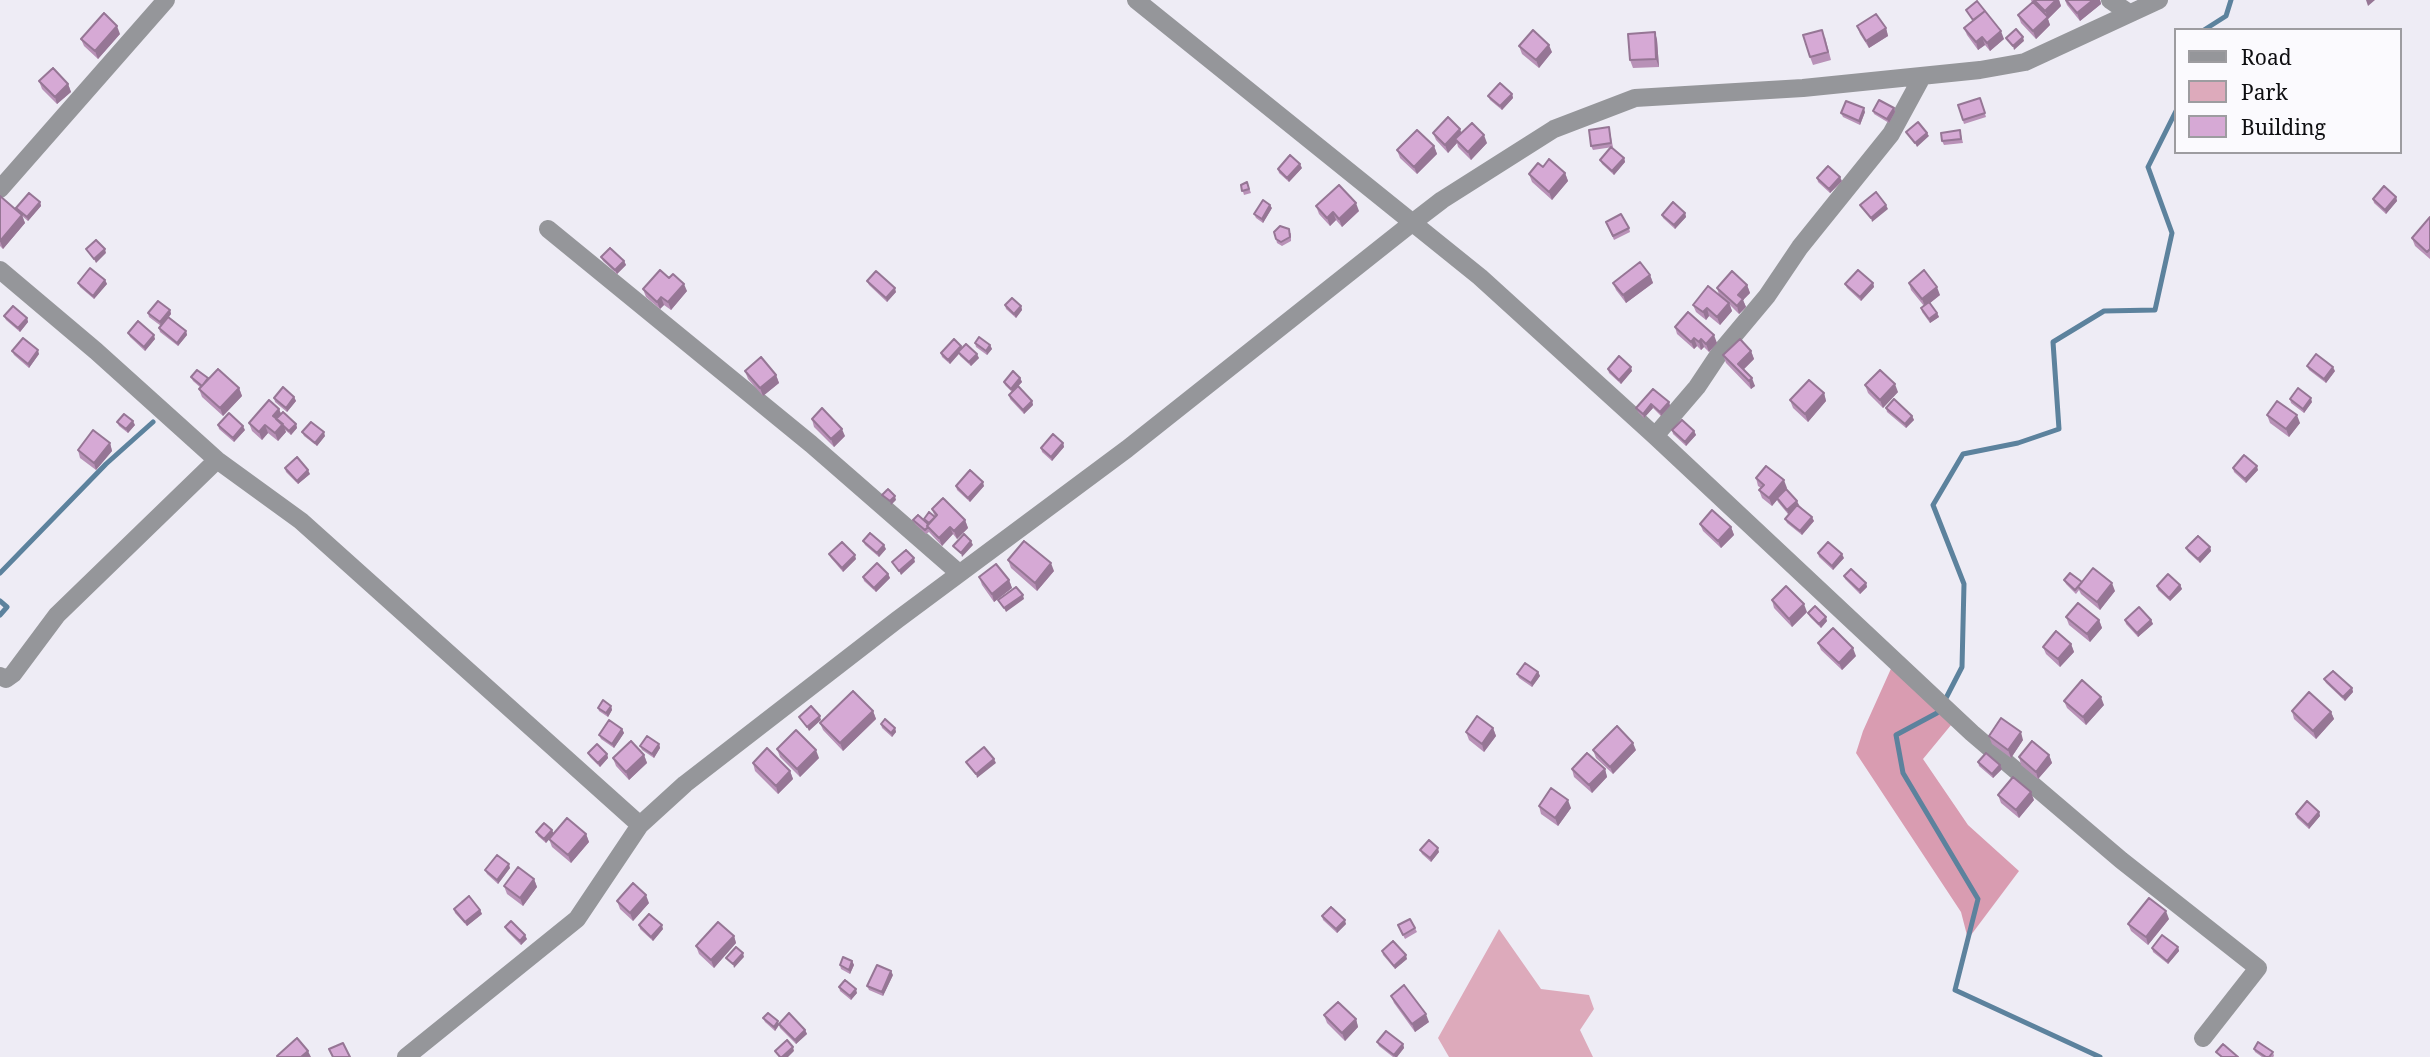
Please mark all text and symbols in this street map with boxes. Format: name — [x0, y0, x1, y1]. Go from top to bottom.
legend — [2174, 28, 2402, 154]
text: Road — [2241, 43, 2292, 71]
text: Park — [2241, 78, 2288, 106]
text: Building — [2241, 113, 2326, 141]

